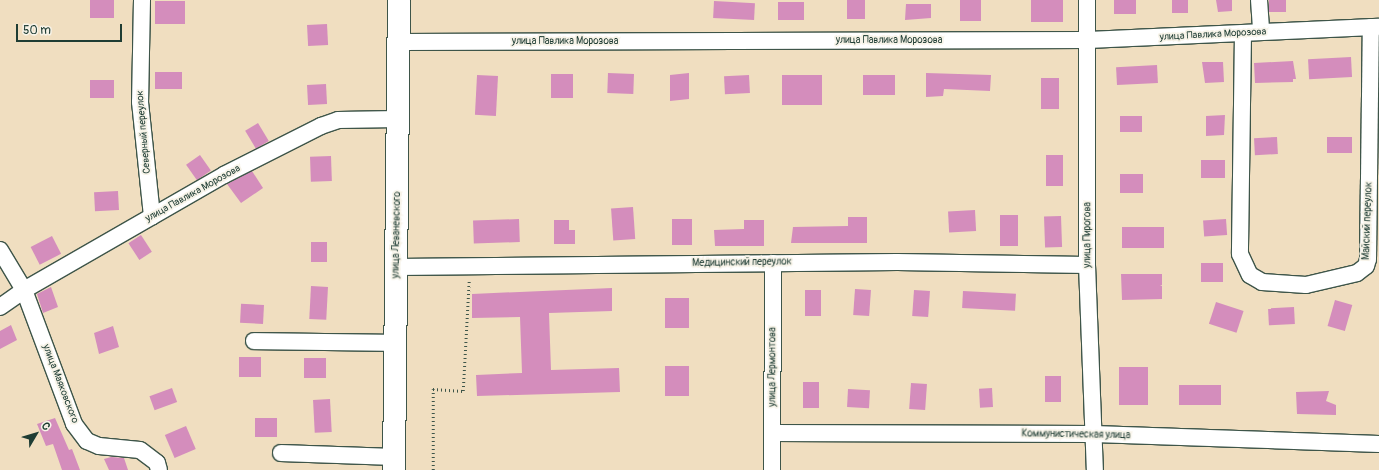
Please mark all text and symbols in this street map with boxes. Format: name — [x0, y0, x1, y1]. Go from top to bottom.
scale bar — [18, 16, 124, 42]
text: 50 m — [23, 23, 51, 38]
street label: улица Павлика Морозова — [1159, 26, 1267, 44]
street label: улица Павлика Морозова — [836, 35, 942, 47]
street label: улица Павлика Морозова — [512, 36, 618, 48]
street label: Северный переулок — [134, 90, 154, 174]
street label: улица Павлика Морозова — [143, 163, 243, 225]
street label: Майский переулок — [1361, 182, 1375, 260]
street label: улица Леваневского — [390, 192, 404, 278]
street label: улица Пирогова — [1082, 202, 1094, 268]
street label: Медицинский переулок — [692, 256, 792, 270]
street label: улица Лермонтова — [767, 327, 779, 407]
street label: улица Маяковского — [39, 343, 81, 425]
north arrow — [16, 414, 56, 454]
text: С — [39, 420, 53, 433]
street label: Коммунистическая улица — [1021, 428, 1131, 442]

